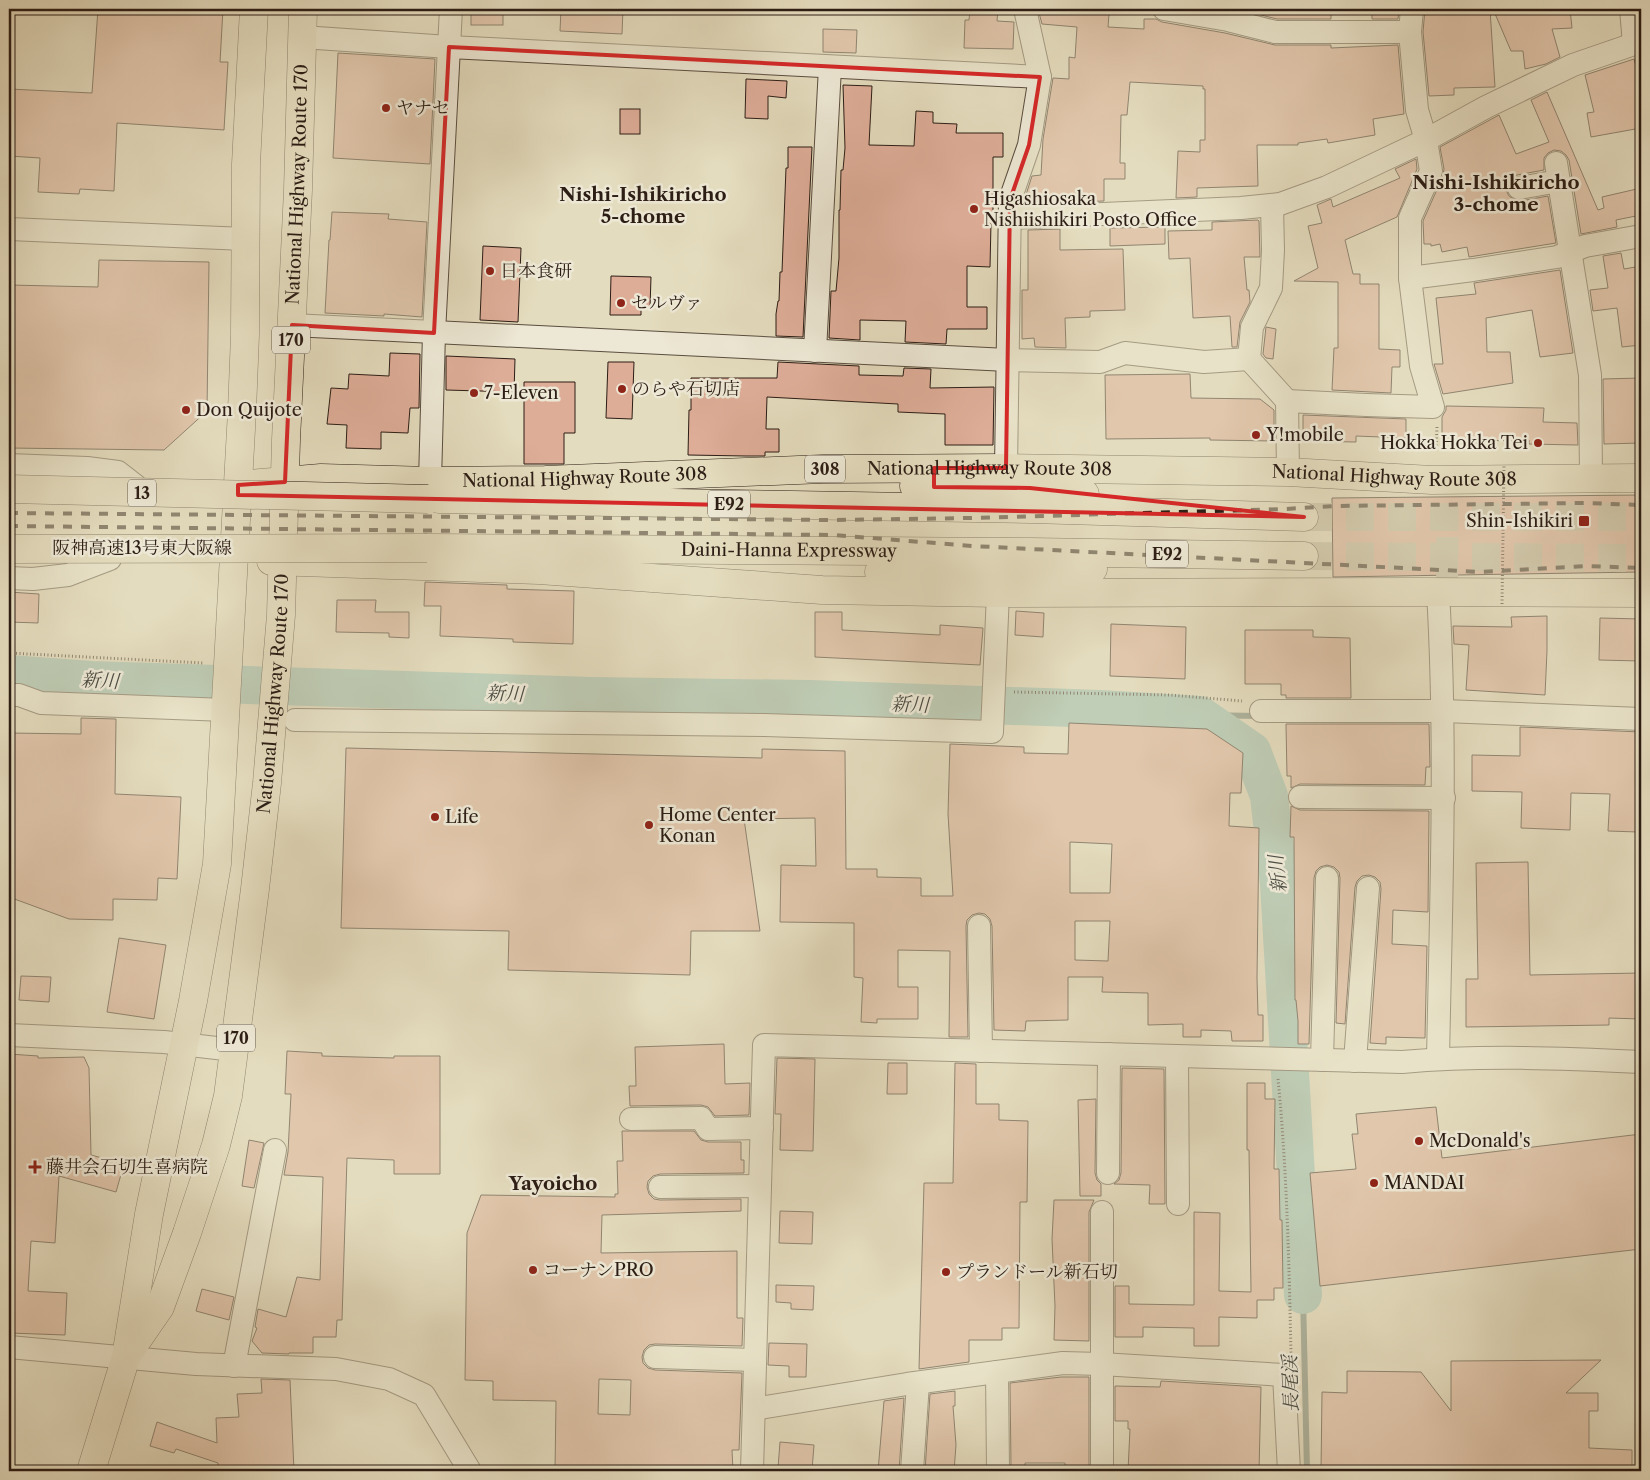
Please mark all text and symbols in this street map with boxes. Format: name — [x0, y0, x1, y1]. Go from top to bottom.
street label: National Highway Route 170 — [282, 64, 312, 305]
place label: ヤナセ — [396, 97, 450, 119]
marker: ヤナセ — [380, 102, 392, 114]
district label: Nishi-Ishikiricho 3-chome — [1412, 171, 1580, 216]
district label: Nishi-Ishikiricho 5-chome — [559, 183, 727, 228]
place label: Higashiosaka Nishiishikiri Posto Office — [984, 188, 1197, 231]
marker: Higashiosaka Nishiishikiri Posto Office — [968, 203, 980, 215]
place label: 日本食研 — [500, 260, 572, 282]
marker: 日本食研 — [484, 265, 496, 277]
place label: セルヴァ — [631, 292, 703, 314]
marker: セルヴァ — [615, 297, 627, 309]
road number: 170 — [272, 326, 310, 354]
place label: のらや石切店 — [632, 378, 740, 400]
place label: 7-Eleven — [484, 382, 559, 404]
marker: のらや石切店 — [616, 383, 628, 395]
marker: 7-Eleven — [468, 387, 480, 399]
place label: Don Quijote — [196, 399, 302, 421]
marker: Don Quijote — [180, 404, 192, 416]
place label: Y!mobile — [1265, 424, 1344, 446]
marker: Y!mobile — [1250, 429, 1262, 441]
place label: Hokka Hokka Tei — [1380, 432, 1529, 454]
marker: Hokka Hokka Tei — [1532, 437, 1544, 449]
road number: 308 — [805, 456, 845, 482]
street label: National Highway Route 308 — [867, 457, 1112, 481]
street label: National Highway Route 308 — [1272, 461, 1517, 491]
street label: National Highway Route 308 — [462, 463, 708, 492]
road number: 13 — [128, 479, 156, 506]
road number: E92 — [708, 490, 750, 518]
place label: Shin-Ishikiri — [1466, 510, 1574, 532]
marker: Shin-Ishikiri — [1577, 514, 1591, 528]
street label: 阪神高速13号東大阪線 — [52, 537, 232, 559]
street label: Daini-Hanna Expressway — [681, 539, 898, 562]
road number: E92 — [1146, 540, 1188, 568]
street label: National Highway Route 170 — [253, 573, 293, 815]
water label: 新川 — [80, 668, 122, 693]
water label: 新川 — [486, 681, 526, 706]
water label: 新川 — [891, 692, 931, 717]
place label: Home Center Konan — [659, 804, 776, 847]
place label: Life — [445, 806, 479, 828]
marker: Life — [429, 811, 441, 823]
marker: Home Center Konan — [643, 819, 655, 831]
water label: 新川 — [1264, 852, 1291, 894]
road number: 170 — [217, 1024, 255, 1052]
place label: McDonald's — [1429, 1130, 1531, 1152]
marker: McDonald's — [1413, 1135, 1425, 1147]
place label: 藤井会石切生喜病院 — [46, 1156, 208, 1178]
marker: 藤井会石切生喜病院 — [28, 1160, 42, 1174]
district label: Yayoicho — [508, 1172, 597, 1195]
place label: MANDAI — [1384, 1172, 1465, 1194]
marker: MANDAI — [1368, 1177, 1380, 1189]
place label: コーナンPRO — [543, 1259, 654, 1281]
place label: プランドール新石切 — [956, 1261, 1118, 1283]
marker: コーナンPRO — [527, 1264, 539, 1276]
marker: プランドール新石切 — [940, 1266, 952, 1278]
water label: 長尾渓 — [1278, 1353, 1303, 1413]

